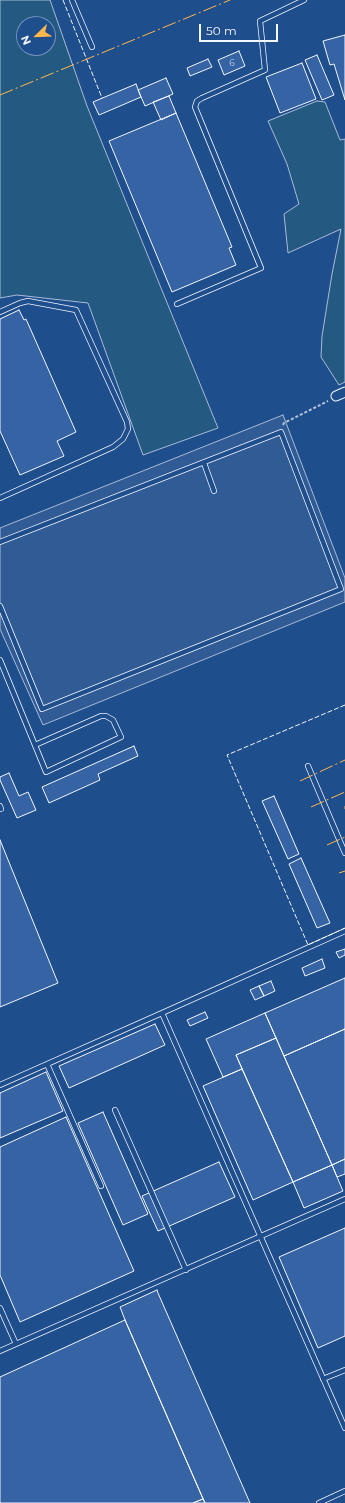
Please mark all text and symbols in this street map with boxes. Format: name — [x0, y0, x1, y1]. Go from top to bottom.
north arrow — [16, 16, 56, 56]
scale bar — [201, 16, 280, 42]
text: 50 m — [206, 23, 237, 38]
text: N — [18, 33, 34, 47]
house number: 6 — [229, 58, 235, 68]

